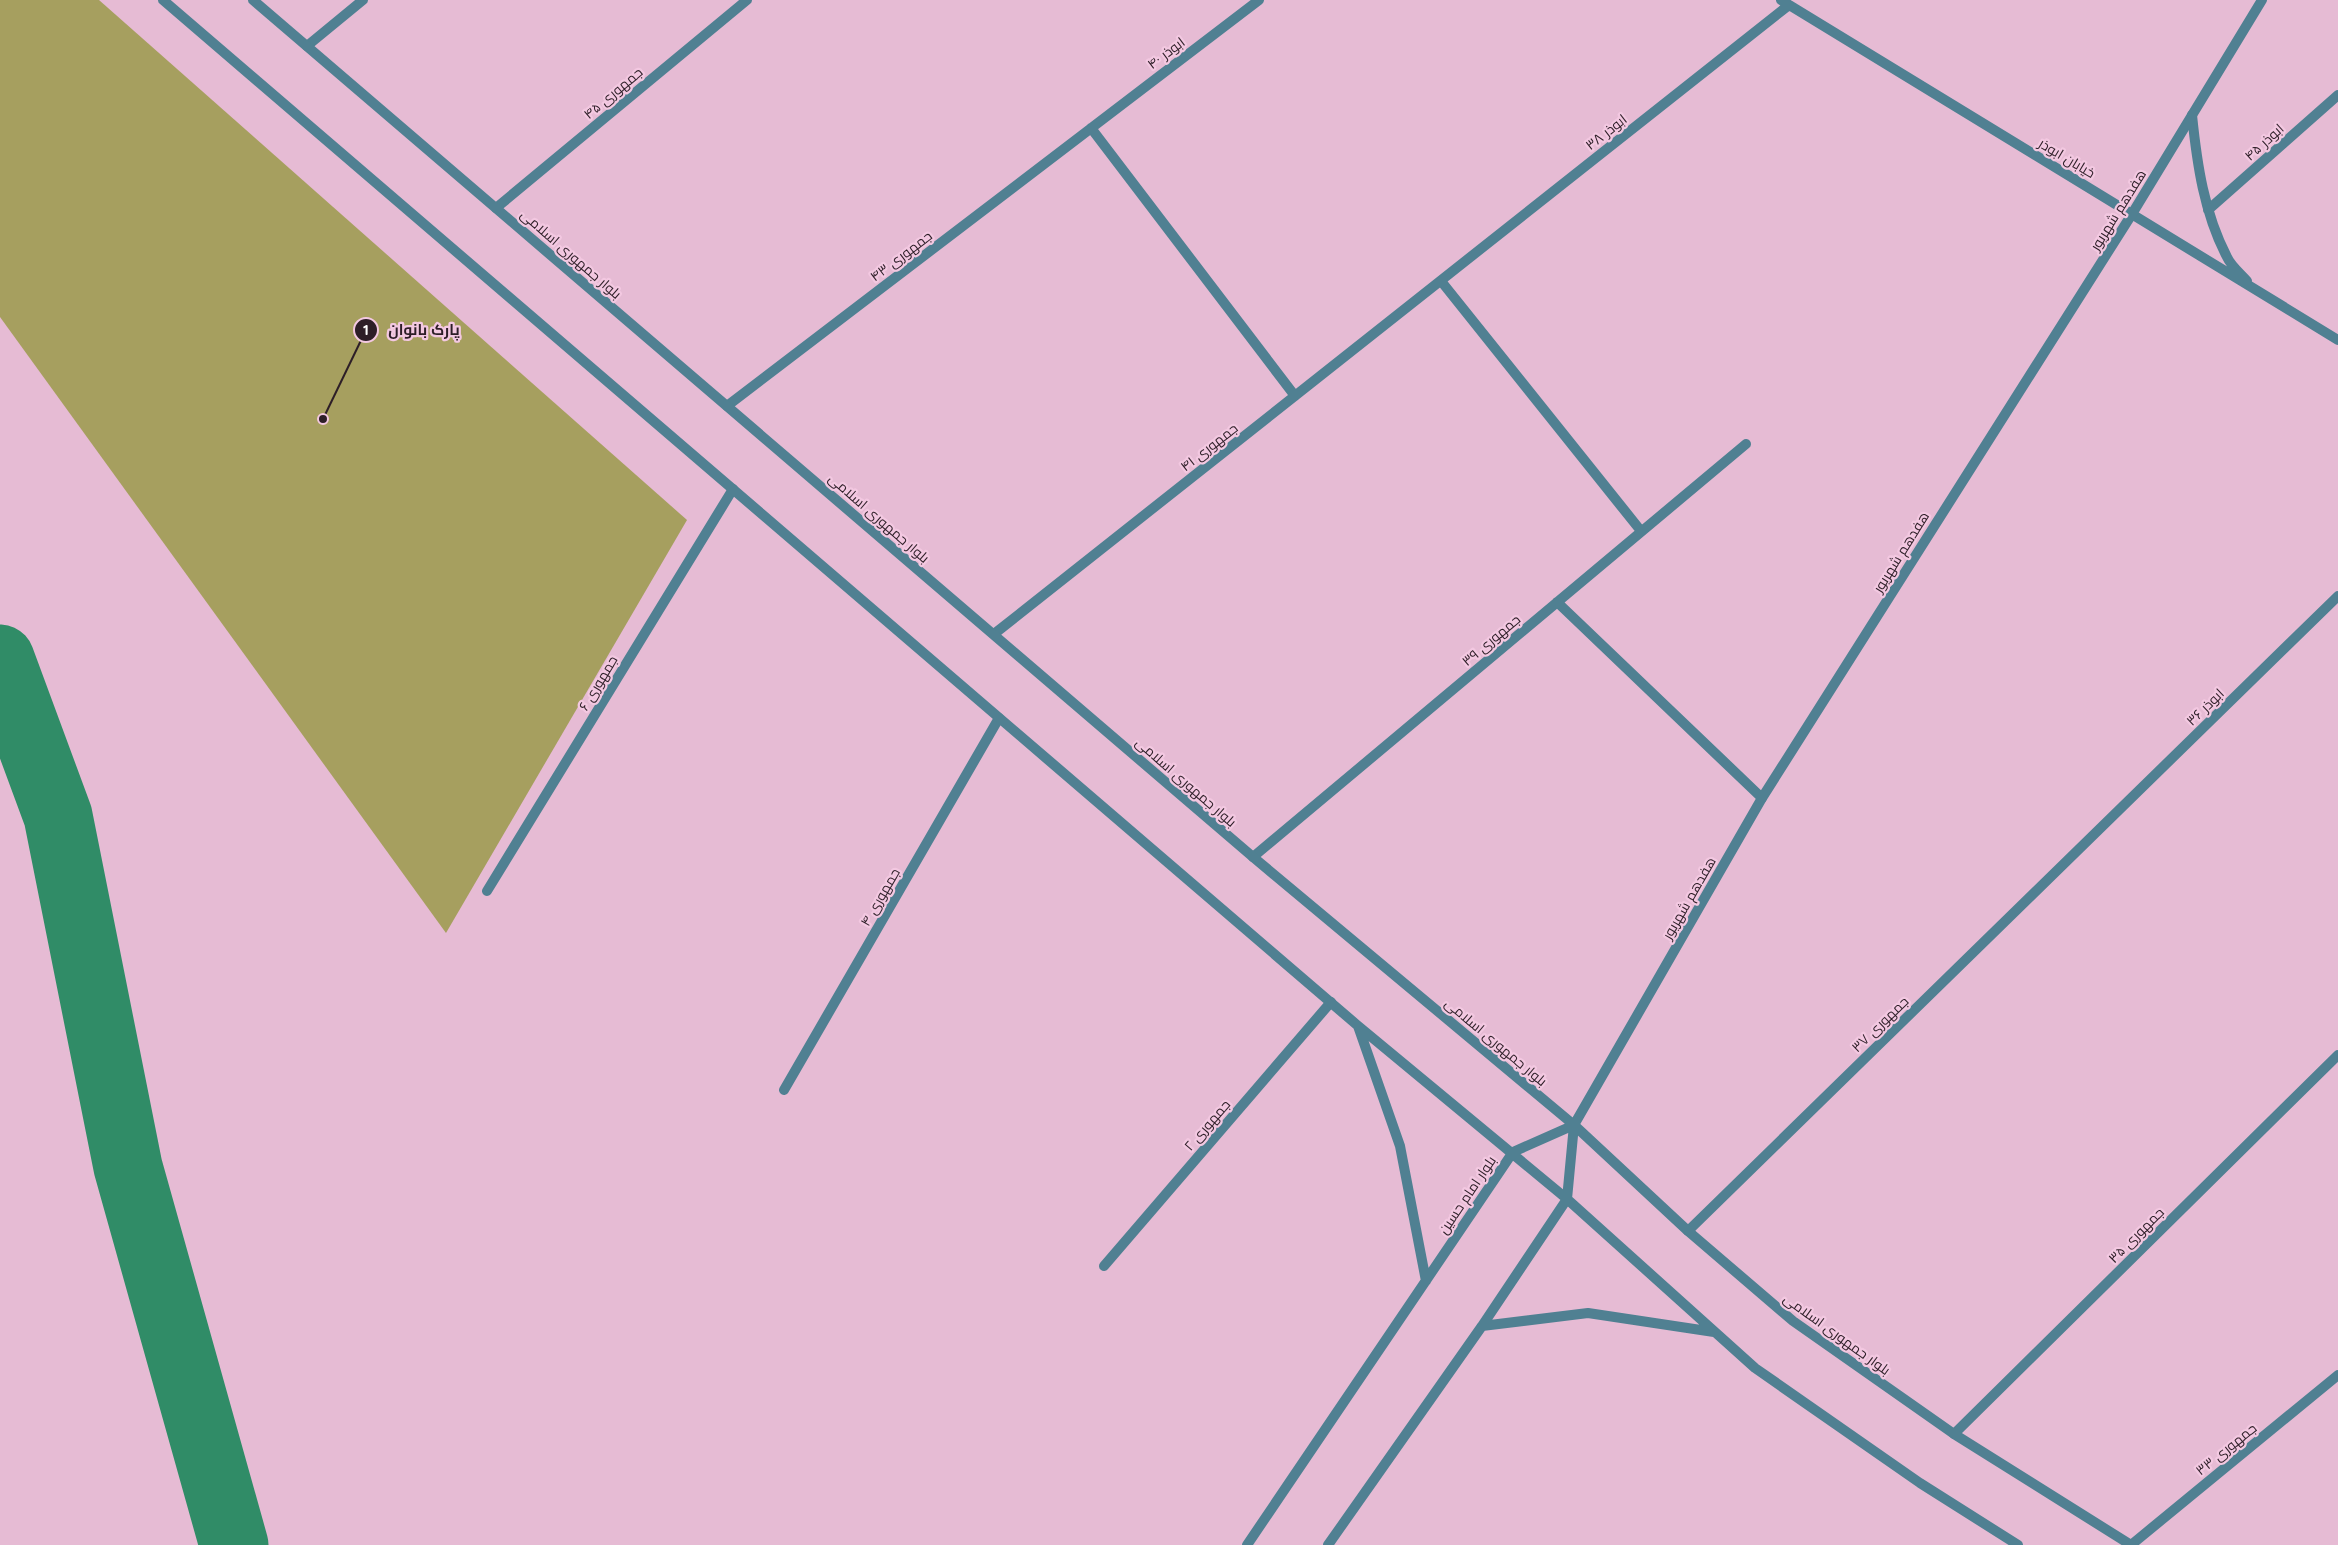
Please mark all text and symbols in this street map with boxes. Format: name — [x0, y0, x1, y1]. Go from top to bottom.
street label: ابوذر ۴۰ — [1144, 33, 1188, 73]
street label: جمهوری ۴۵ — [580, 63, 646, 123]
street label: ابوذر ۳۸ — [1582, 110, 1630, 154]
street label: ابوذر ۴۵ — [2241, 120, 2287, 164]
street label: خیابان ابوذر — [2034, 134, 2099, 182]
street label: هفدهم شهریور — [2085, 166, 2151, 255]
street label: بلوار جمهوری اسلامی — [517, 205, 625, 303]
street label: جمهوری ۴۳ — [866, 227, 936, 285]
callout: پارک بانوان — [353, 315, 470, 345]
text: 1 — [363, 320, 369, 339]
text: پارک بانوان — [388, 320, 460, 341]
street label: جمهوری ۴۱ — [1177, 419, 1241, 475]
street label: بلوار جمهوری اسلامی — [825, 469, 933, 567]
street label: هفدهم شهریور — [1868, 508, 1934, 597]
street label: جمهوری ۳۹ — [1458, 610, 1524, 670]
street label: جمهوری ۶ — [574, 652, 622, 714]
street label: ابوذر ۳۶ — [2182, 685, 2228, 729]
street label: بلوار جمهوری اسلامی — [1132, 733, 1240, 831]
street label: هفدهم شهریور — [1658, 854, 1721, 944]
street label: جمهوری ۴ — [856, 865, 904, 929]
street label: جمهوری ۳۷ — [1848, 992, 1912, 1056]
street label: بلوار جمهوری اسلامی — [1441, 994, 1551, 1090]
street label: جمهوری ۲ — [1180, 1096, 1234, 1154]
street label: بلوار امام حسین — [1434, 1152, 1501, 1238]
street label: جمهوری ۳۵ — [2104, 1203, 2168, 1267]
street label: بلوار جمهوری اسلامی — [1780, 1289, 1894, 1379]
street label: جمهوری ۳۳ — [2192, 1419, 2260, 1479]

